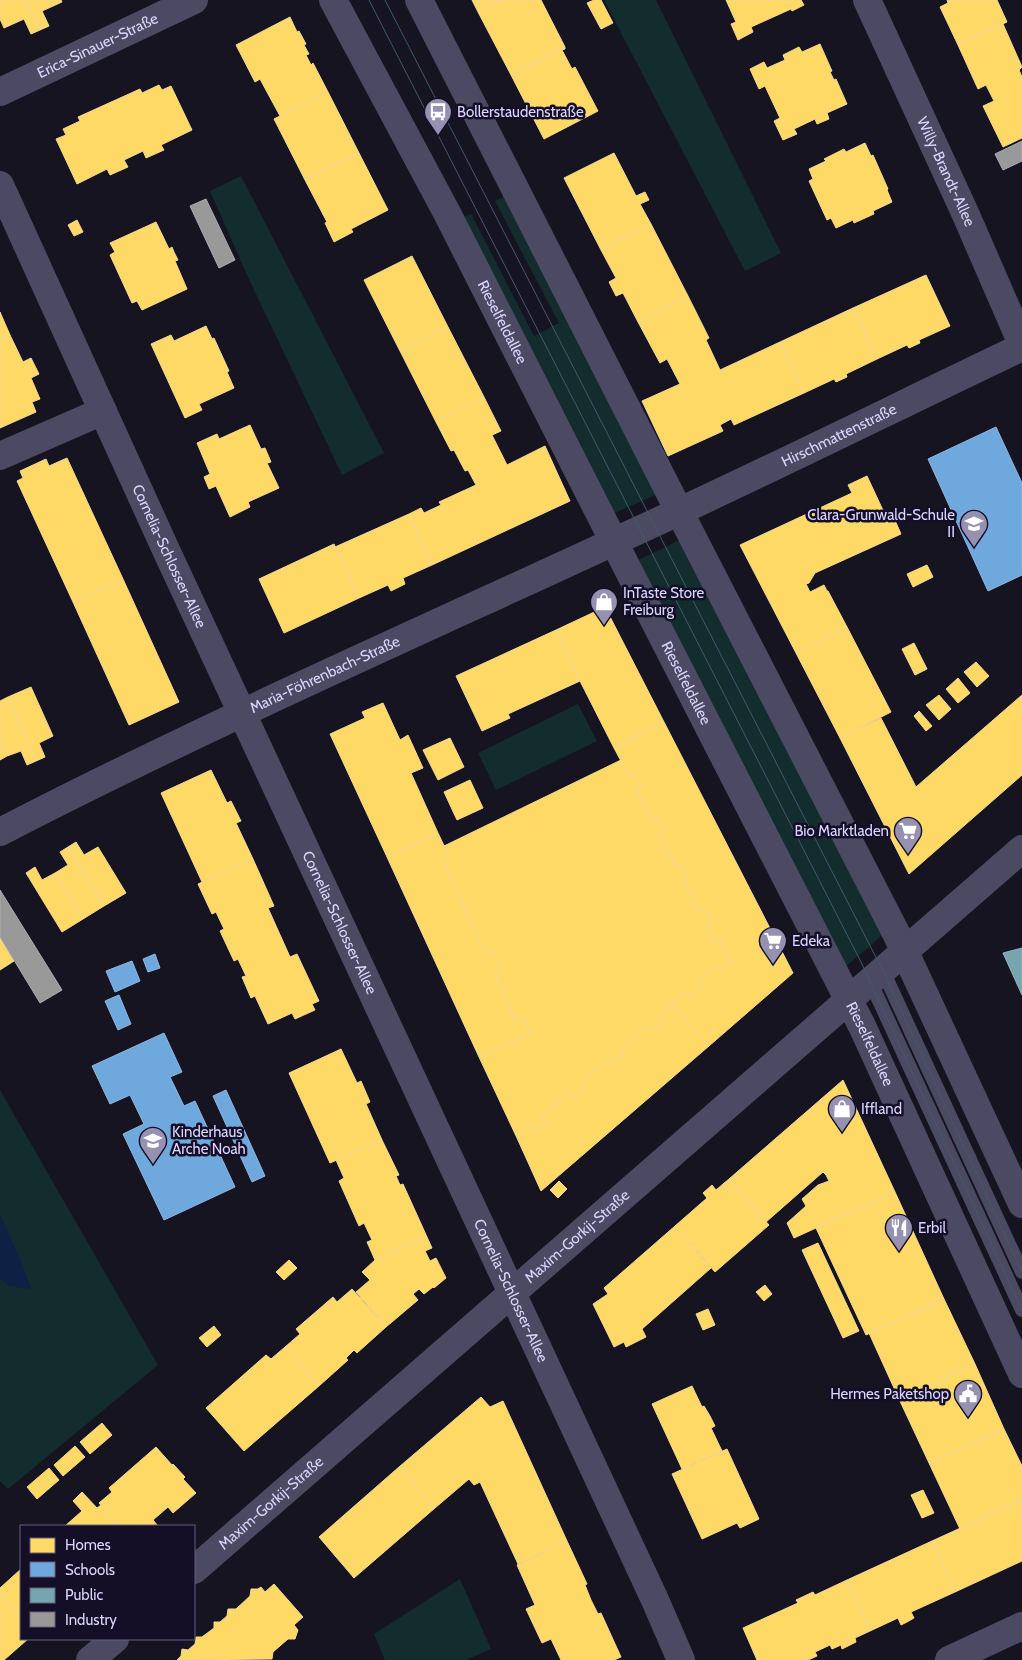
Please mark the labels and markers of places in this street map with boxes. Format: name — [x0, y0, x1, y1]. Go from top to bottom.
bus stop icon: Bollerstaudenstraße — [423, 97, 453, 136]
place label: Bollerstaudenstraße — [457, 103, 584, 121]
place label: Clara-Grunwald-Schule II — [807, 506, 955, 541]
school or university icon: Clara-Grunwald-Schule II — [959, 509, 989, 548]
place label: InTaste Store Freiburg — [623, 584, 705, 619]
shop icon: InTaste Store Freiburg — [589, 587, 619, 626]
supermarket icon: Bio Marktladen — [893, 816, 923, 855]
place label: Bio Marktladen — [794, 822, 889, 840]
supermarket icon: Edeka — [758, 926, 788, 965]
place label: Edeka — [792, 932, 831, 950]
shop icon: Iffland — [827, 1094, 857, 1133]
place label: Iffland — [861, 1100, 902, 1118]
place label: Kinderhaus Arche Noah — [172, 1123, 246, 1158]
school or university icon: Kinderhaus Arche Noah — [138, 1126, 168, 1165]
restaurant icon: Erbil — [884, 1213, 914, 1252]
place label: Erbil — [918, 1219, 946, 1237]
public building icon: Hermes Paketshop — [953, 1379, 983, 1418]
place label: Hermes Paketshop — [830, 1385, 949, 1403]

